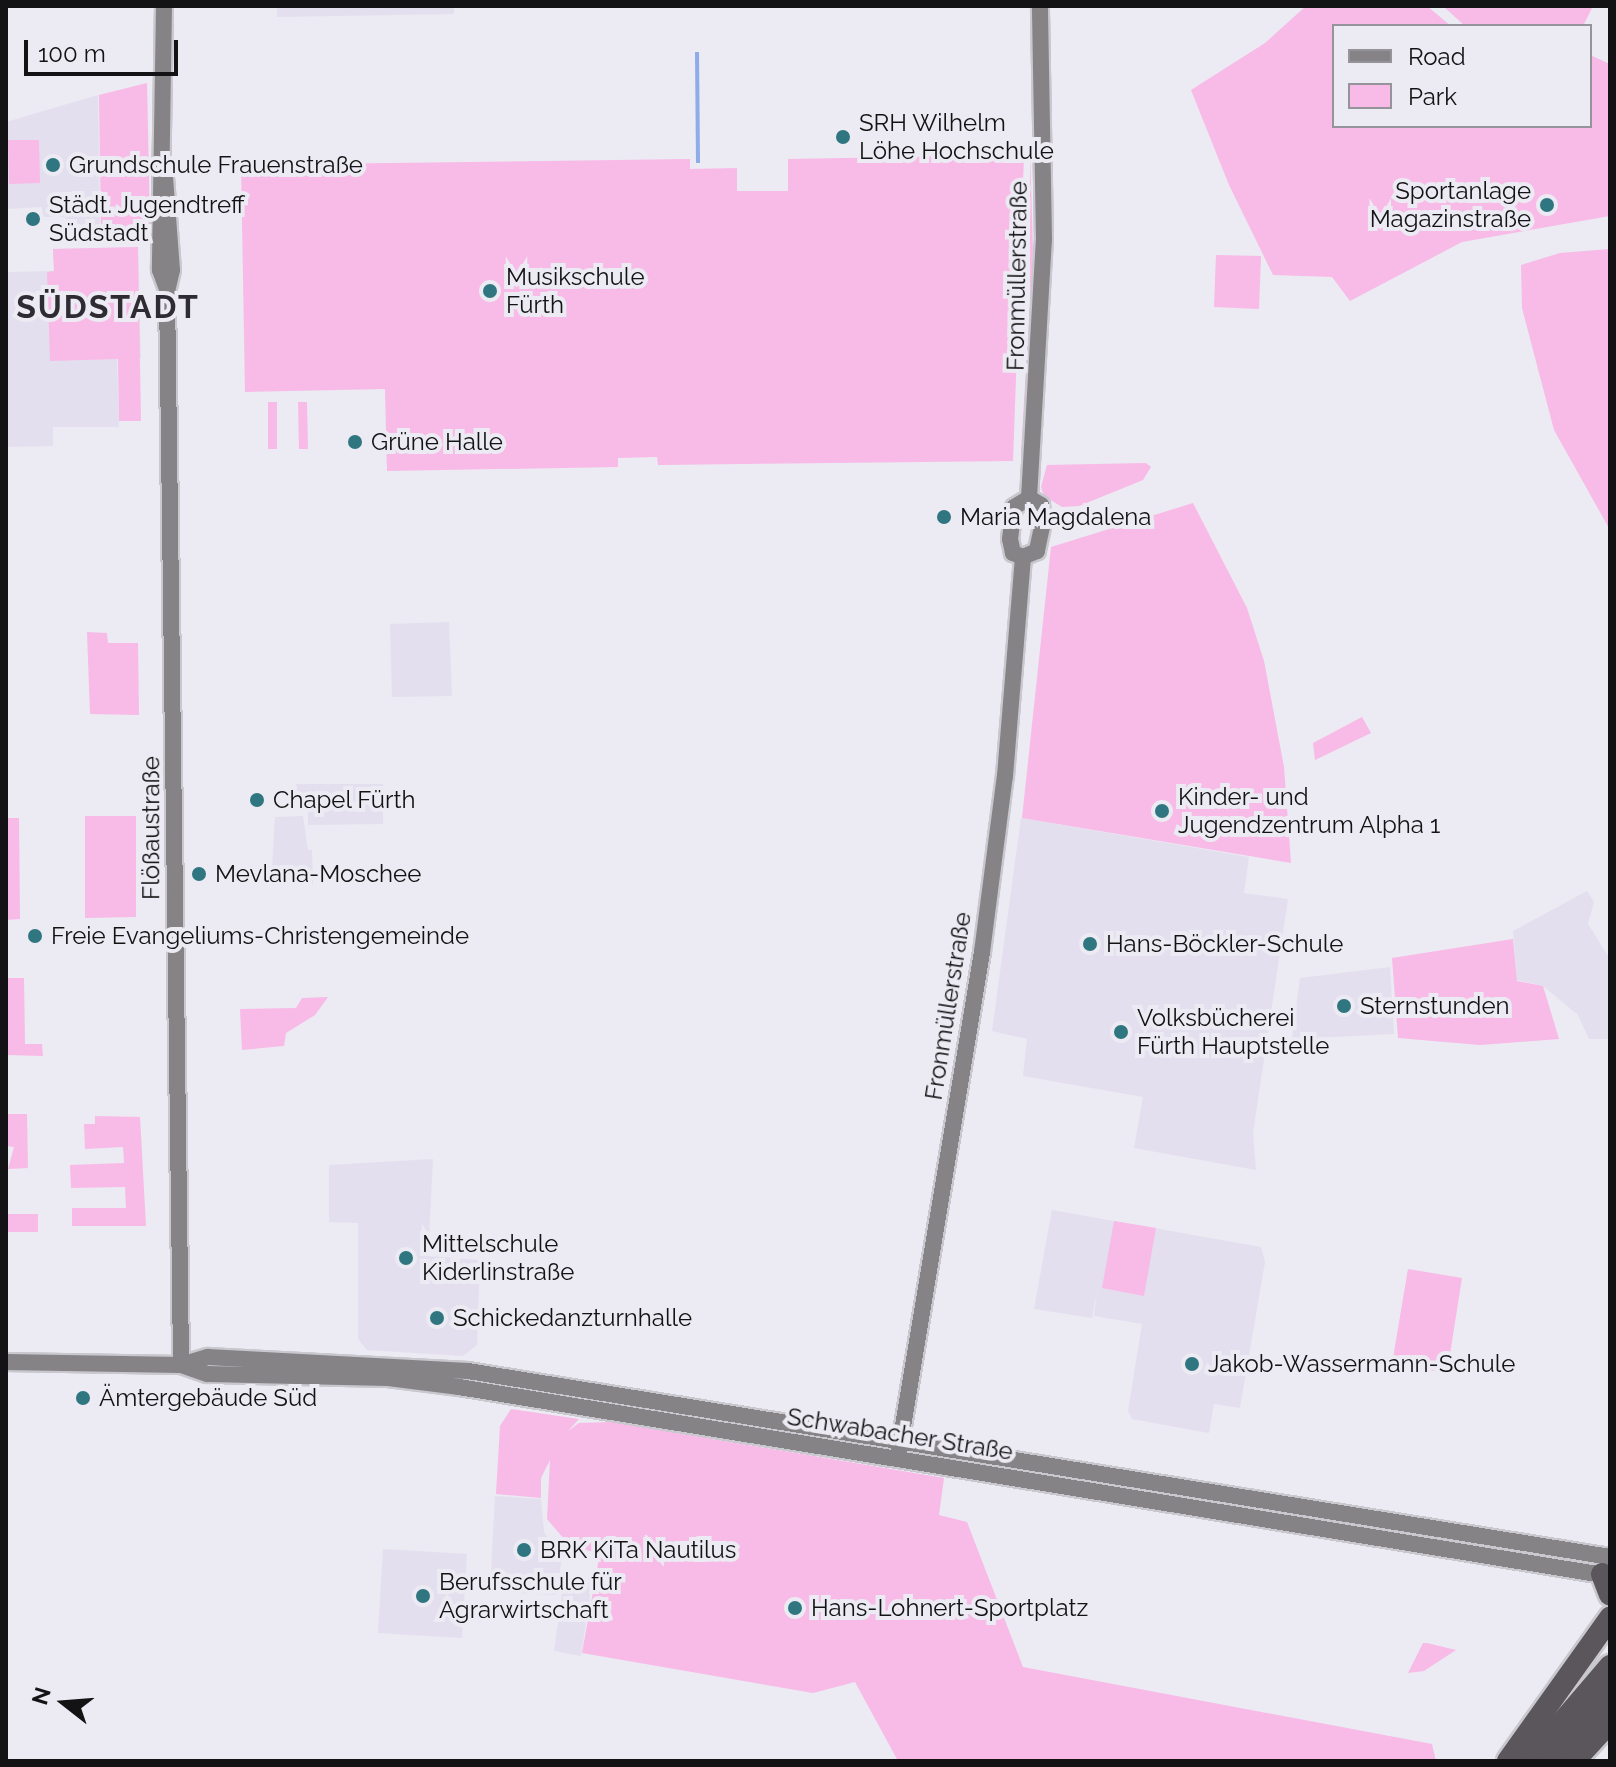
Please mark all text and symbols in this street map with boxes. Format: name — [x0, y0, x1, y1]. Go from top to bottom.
scale bar — [28, 24, 182, 74]
legend — [1332, 24, 1592, 128]
text: 100 m — [38, 39, 106, 68]
text: Road — [1408, 42, 1466, 71]
text: Park — [1408, 82, 1457, 111]
place label: SRH Wilhelm Löhe Hochschule — [859, 109, 1054, 165]
marker: SRH Wilhelm Löhe Hochschule — [834, 128, 852, 146]
place label: Grundschule Frauenstraße — [69, 151, 363, 179]
marker: Grundschule Frauenstraße — [44, 156, 62, 174]
place label: Sportanlage Magazinstraße — [1370, 177, 1531, 233]
street label: Fronmüllerstraße — [1001, 181, 1033, 371]
place label: Städt. Jugendtreff Südstadt — [49, 191, 246, 247]
marker: Sportanlage Magazinstraße — [1538, 196, 1556, 214]
marker: Städt. Jugendtreff Südstadt — [24, 210, 42, 228]
place label: Musikschule Fürth — [506, 263, 644, 319]
marker: Musikschule Fürth — [481, 282, 499, 300]
district label: SÜDSTADT — [16, 288, 200, 326]
place label: Grüne Halle — [371, 428, 503, 456]
marker: Grüne Halle — [346, 433, 364, 451]
place label: Maria Magdalena — [960, 503, 1151, 531]
marker: Maria Magdalena — [935, 508, 953, 526]
street label: Flößaustraße — [137, 756, 165, 900]
place label: Kinder- und Jugendzentrum Alpha 1 — [1178, 783, 1441, 839]
place label: Chapel Fürth — [273, 786, 416, 814]
marker: Chapel Fürth — [248, 791, 266, 809]
marker: Kinder- und Jugendzentrum Alpha 1 — [1153, 802, 1171, 820]
place label: Mevlana-Moschee — [215, 860, 421, 888]
marker: Mevlana-Moschee — [190, 865, 208, 883]
street label: Fronmüllerstraße — [919, 910, 977, 1102]
place label: Freie Evangeliums-Christengemeinde — [51, 922, 469, 950]
marker: Freie Evangeliums-Christengemeinde — [26, 927, 44, 945]
place label: Hans-Böckler-Schule — [1106, 930, 1343, 958]
marker: Hans-Böckler-Schule — [1081, 935, 1099, 953]
place label: Sternstunden — [1360, 992, 1510, 1020]
marker: Sternstunden — [1335, 997, 1353, 1015]
place label: Volksbücherei Fürth Hauptstelle — [1137, 1004, 1329, 1060]
marker: Volksbücherei Fürth Hauptstelle — [1112, 1023, 1130, 1041]
place label: Mittelschule Kiderlinstraße — [422, 1230, 574, 1286]
marker: Mittelschule Kiderlinstraße — [397, 1249, 415, 1267]
place label: Schickedanzturnhalle — [453, 1304, 692, 1332]
marker: Schickedanzturnhalle — [428, 1309, 446, 1327]
place label: Jakob-Wassermann-Schule — [1208, 1350, 1515, 1378]
marker: Jakob-Wassermann-Schule — [1183, 1355, 1201, 1373]
place label: Ämtergebäude Süd — [99, 1384, 317, 1412]
marker: Ämtergebäude Süd — [74, 1389, 92, 1407]
street label: Schwabacher Straße — [785, 1402, 1015, 1466]
place label: BRK KiTa Nautilus — [540, 1536, 737, 1564]
marker: BRK KiTa Nautilus — [515, 1541, 533, 1559]
place label: Berufsschule für Agrarwirtschaft — [439, 1568, 622, 1624]
marker: Berufsschule für Agrarwirtschaft — [414, 1587, 432, 1605]
place label: Hans-Lohnert-Sportplatz — [811, 1594, 1088, 1622]
marker: Hans-Lohnert-Sportplatz — [786, 1599, 804, 1617]
north arrow — [24, 1663, 104, 1743]
text: N — [26, 1684, 56, 1708]

